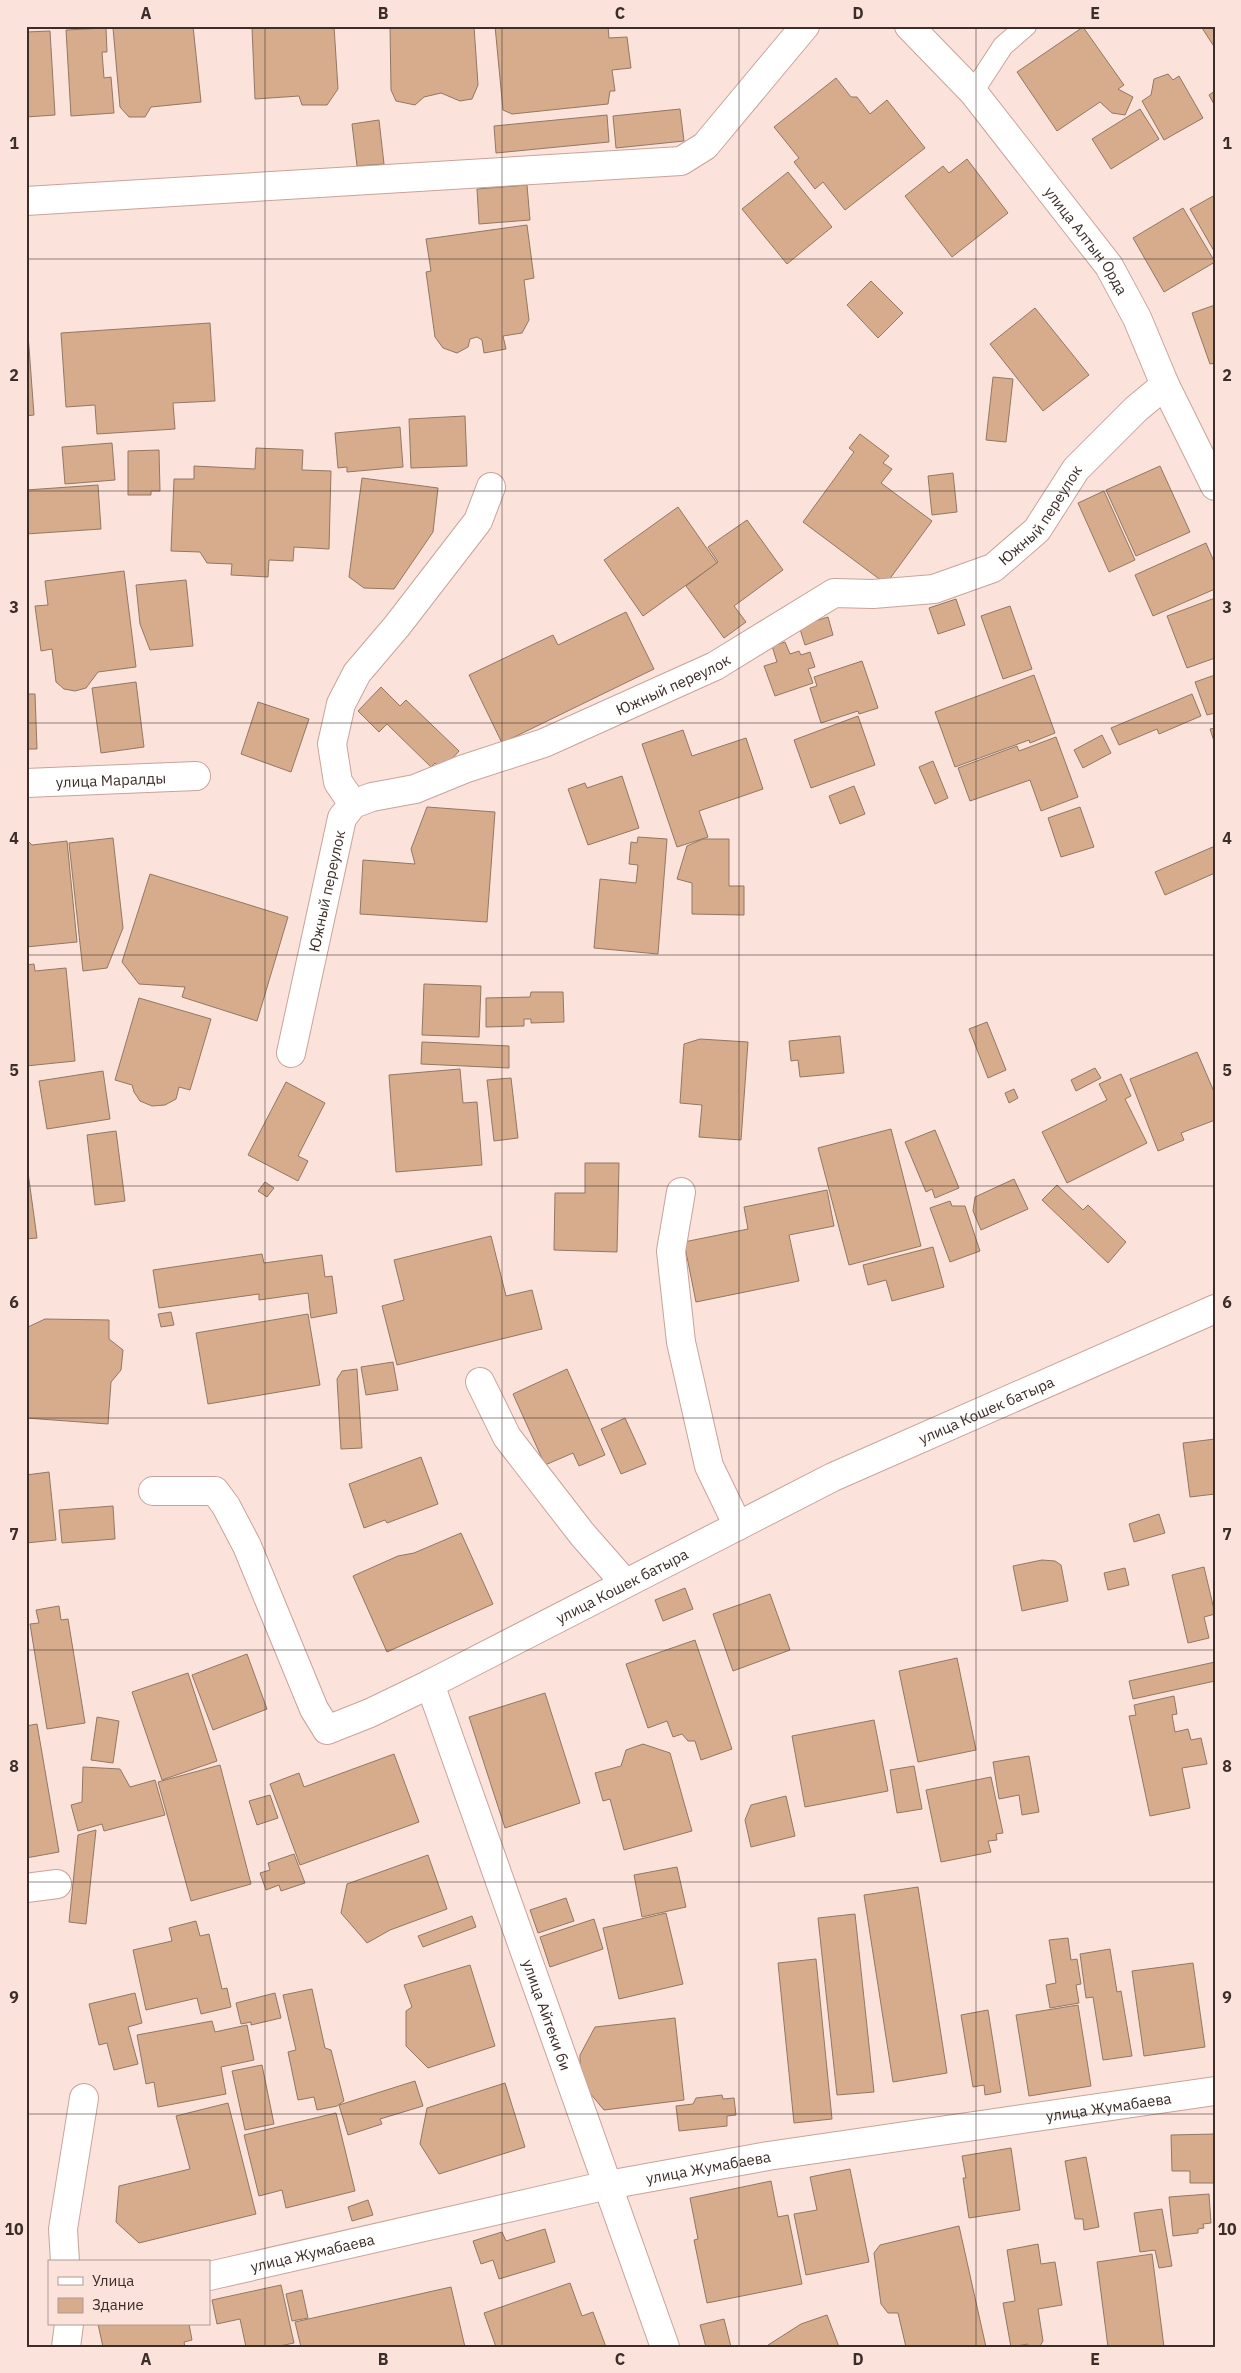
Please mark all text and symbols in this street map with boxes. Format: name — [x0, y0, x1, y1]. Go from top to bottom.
text: A — [141, 3, 152, 23]
text: B — [378, 3, 389, 23]
text: C — [615, 3, 625, 23]
text: D — [852, 3, 864, 23]
text: E — [1090, 3, 1100, 23]
text: 1 — [9, 133, 19, 153]
text: 1 — [1222, 133, 1232, 153]
street label: улица Алтын Орда — [1041, 182, 1132, 298]
text: 2 — [9, 365, 19, 385]
text: 2 — [1222, 365, 1232, 385]
street label: Южный переулок — [994, 461, 1086, 569]
text: 3 — [9, 597, 19, 617]
text: 3 — [1222, 597, 1232, 617]
street label: Южный переулок — [613, 649, 734, 719]
street label: улица Маралды — [55, 768, 167, 791]
text: 4 — [9, 828, 19, 848]
street label: Южный переулок — [304, 828, 349, 953]
text: 4 — [1222, 828, 1232, 848]
text: 5 — [9, 1060, 19, 1080]
text: 5 — [1222, 1060, 1232, 1080]
text: 6 — [9, 1292, 19, 1312]
text: 6 — [1222, 1292, 1232, 1312]
street label: улица Кошек батыра — [916, 1372, 1057, 1448]
text: 7 — [9, 1524, 19, 1544]
text: 7 — [1222, 1524, 1232, 1544]
street label: улица Кошек батыра — [552, 1544, 691, 1627]
text: 8 — [9, 1756, 19, 1776]
text: 8 — [1222, 1756, 1232, 1776]
street label: улица Айтеки би — [519, 1957, 576, 2073]
text: 9 — [9, 1987, 19, 2007]
text: 9 — [1222, 1987, 1232, 2007]
street label: улица Жумабаева — [1045, 2088, 1173, 2125]
street label: улица Жумабаева — [644, 2146, 772, 2187]
text: 10 — [4, 2219, 24, 2239]
text: 10 — [1217, 2219, 1237, 2239]
street label: улица Жумабаева — [249, 2229, 376, 2276]
legend — [48, 2260, 210, 2326]
text: Улица — [92, 2271, 134, 2290]
text: Здание — [92, 2295, 144, 2314]
text: A — [141, 2349, 152, 2369]
text: B — [378, 2349, 389, 2369]
text: C — [615, 2349, 625, 2369]
text: D — [852, 2349, 864, 2369]
text: E — [1090, 2349, 1100, 2369]

